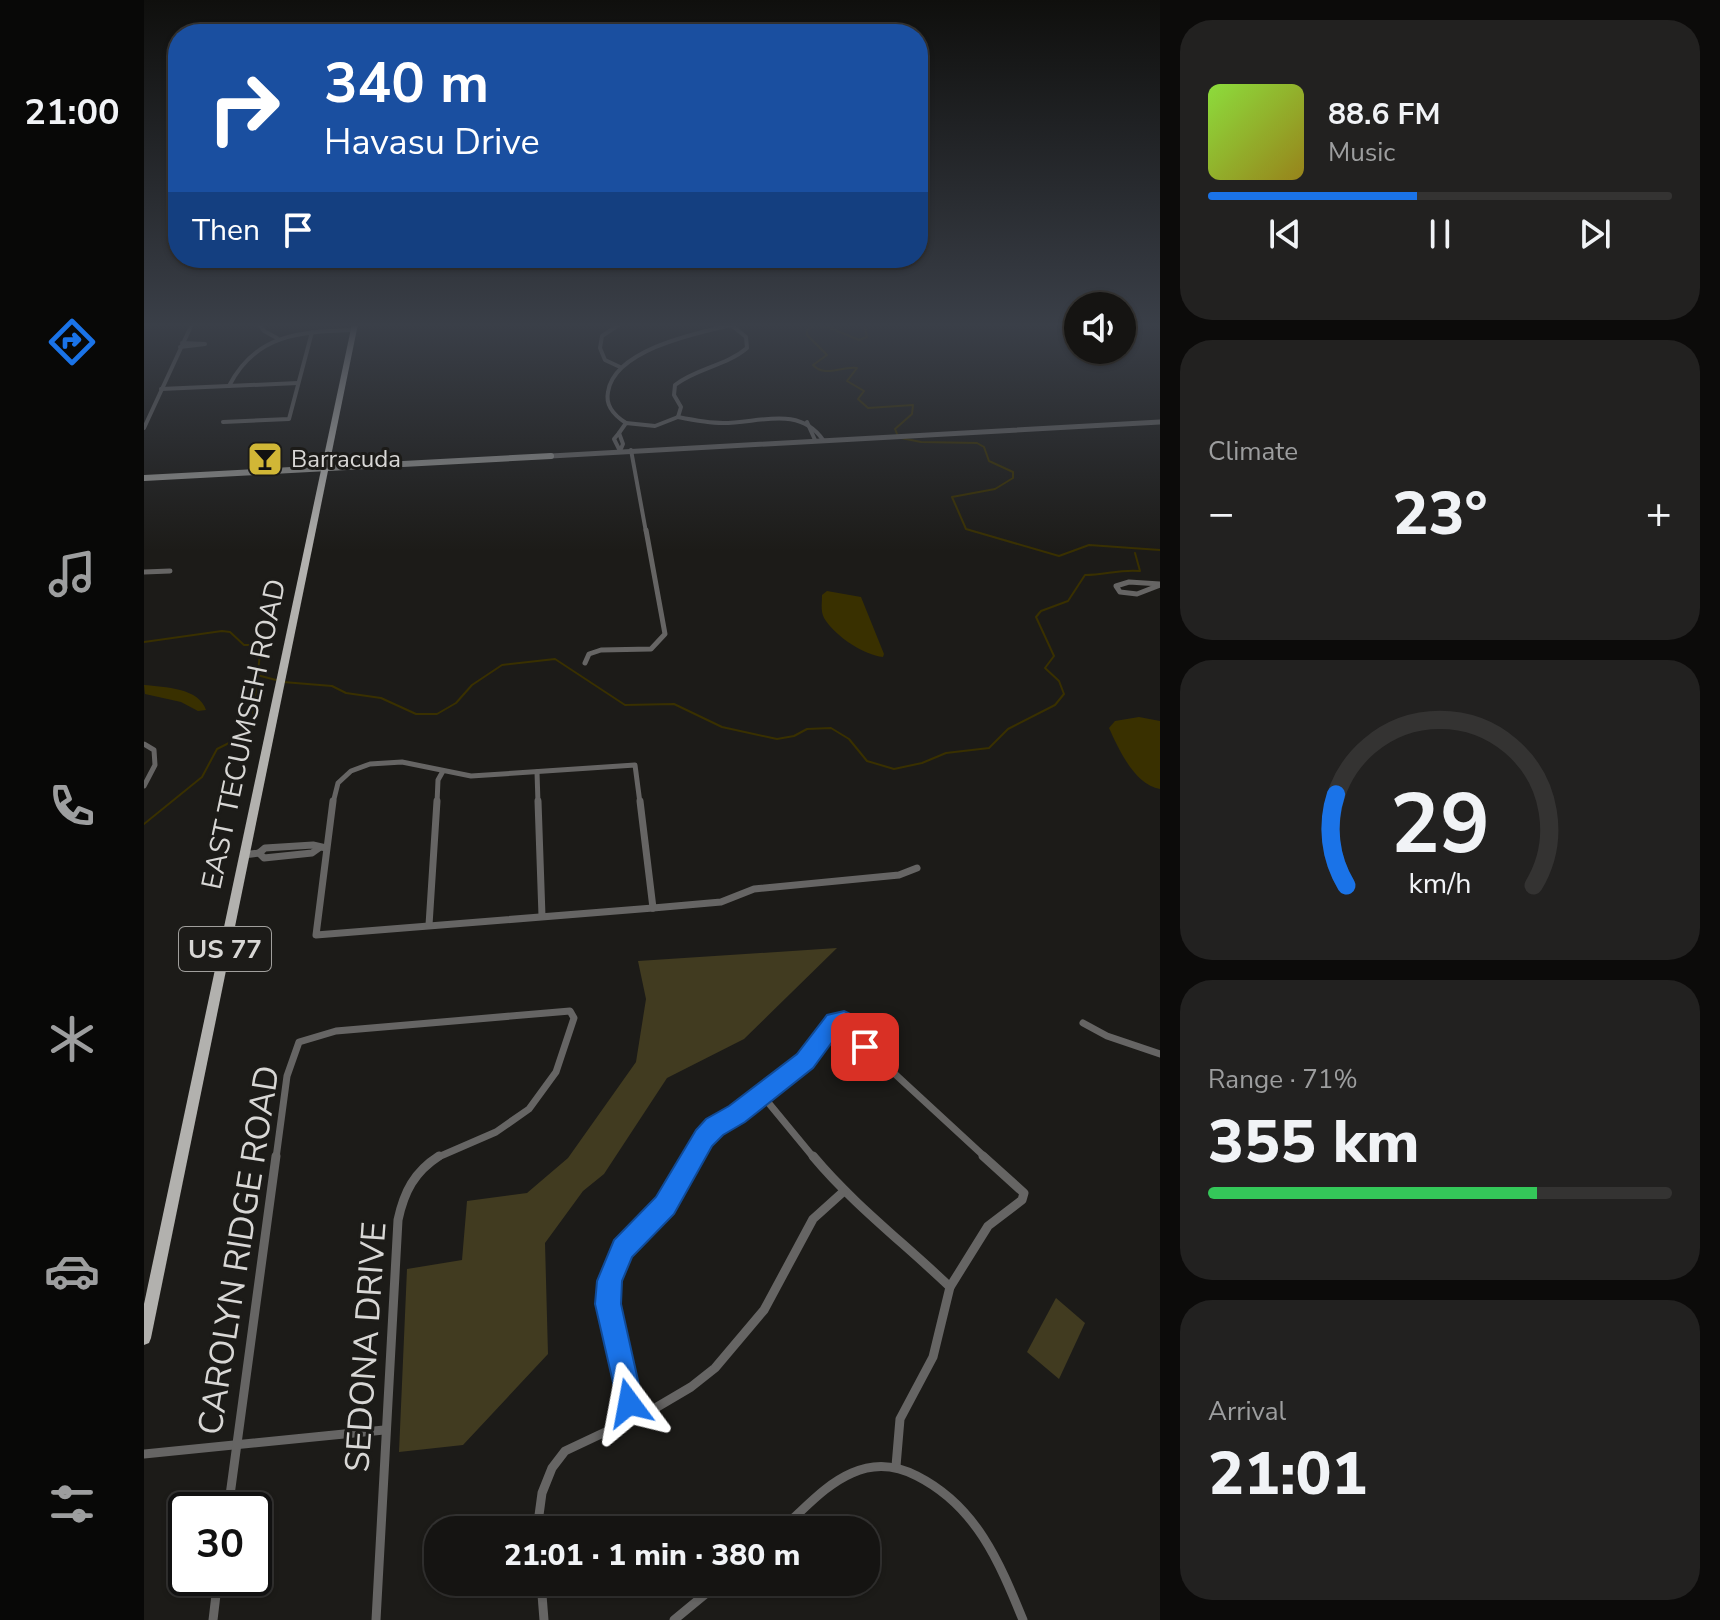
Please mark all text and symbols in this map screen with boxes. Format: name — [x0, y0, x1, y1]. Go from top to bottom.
text: 340 m — [324, 45, 489, 122]
icon: right — [192, 56, 296, 160]
text: 21:00 — [24, 88, 120, 137]
text: 88.6 FM — [1328, 94, 1440, 135]
text: Havasu Drive — [324, 118, 540, 167]
text: Music — [1328, 135, 1395, 170]
icon: arrive — [276, 208, 320, 252]
text: Then — [192, 210, 260, 251]
icon: previous — [1263, 212, 1307, 256]
icon: pause — [1418, 212, 1462, 256]
icon: next — [1573, 212, 1617, 256]
map controls — [1064, 292, 1136, 364]
button: sound — [1064, 292, 1136, 364]
icon: directions — [44, 314, 100, 370]
text: Climate — [1208, 434, 1298, 469]
bar icon: Barracuda — [246, 440, 284, 478]
place label: Barracuda — [291, 443, 401, 475]
text: 23° — [1392, 473, 1488, 555]
text: − — [1208, 484, 1234, 544]
text: + — [1646, 484, 1672, 544]
icon: music — [44, 546, 100, 602]
street label: EAST TECUMSEH ROAD — [193, 576, 295, 893]
text: 29 — [1390, 768, 1490, 881]
icon: phone — [44, 778, 100, 834]
text: km/h — [1409, 864, 1471, 903]
road number: US 77 — [179, 927, 271, 971]
icon: climate — [44, 1011, 100, 1067]
pin — [831, 1013, 899, 1081]
icon: arrive — [843, 1025, 887, 1069]
street label: CAROLYN RIDGE ROAD — [187, 1062, 291, 1438]
text: Range · 71% — [1208, 1062, 1358, 1097]
text: 355 km — [1208, 1101, 1420, 1183]
street label: SEDONA DRIVE — [334, 1220, 398, 1474]
icon: car — [44, 1243, 100, 1299]
position arrow — [587, 1361, 671, 1445]
text: Arrival — [1208, 1394, 1286, 1429]
text: 21:01 — [1208, 1433, 1368, 1515]
icon: filters — [44, 1476, 100, 1532]
speed limit sign: 30 — [168, 1492, 272, 1596]
text: 21:01 · 1 min · 380 m — [504, 1535, 800, 1576]

